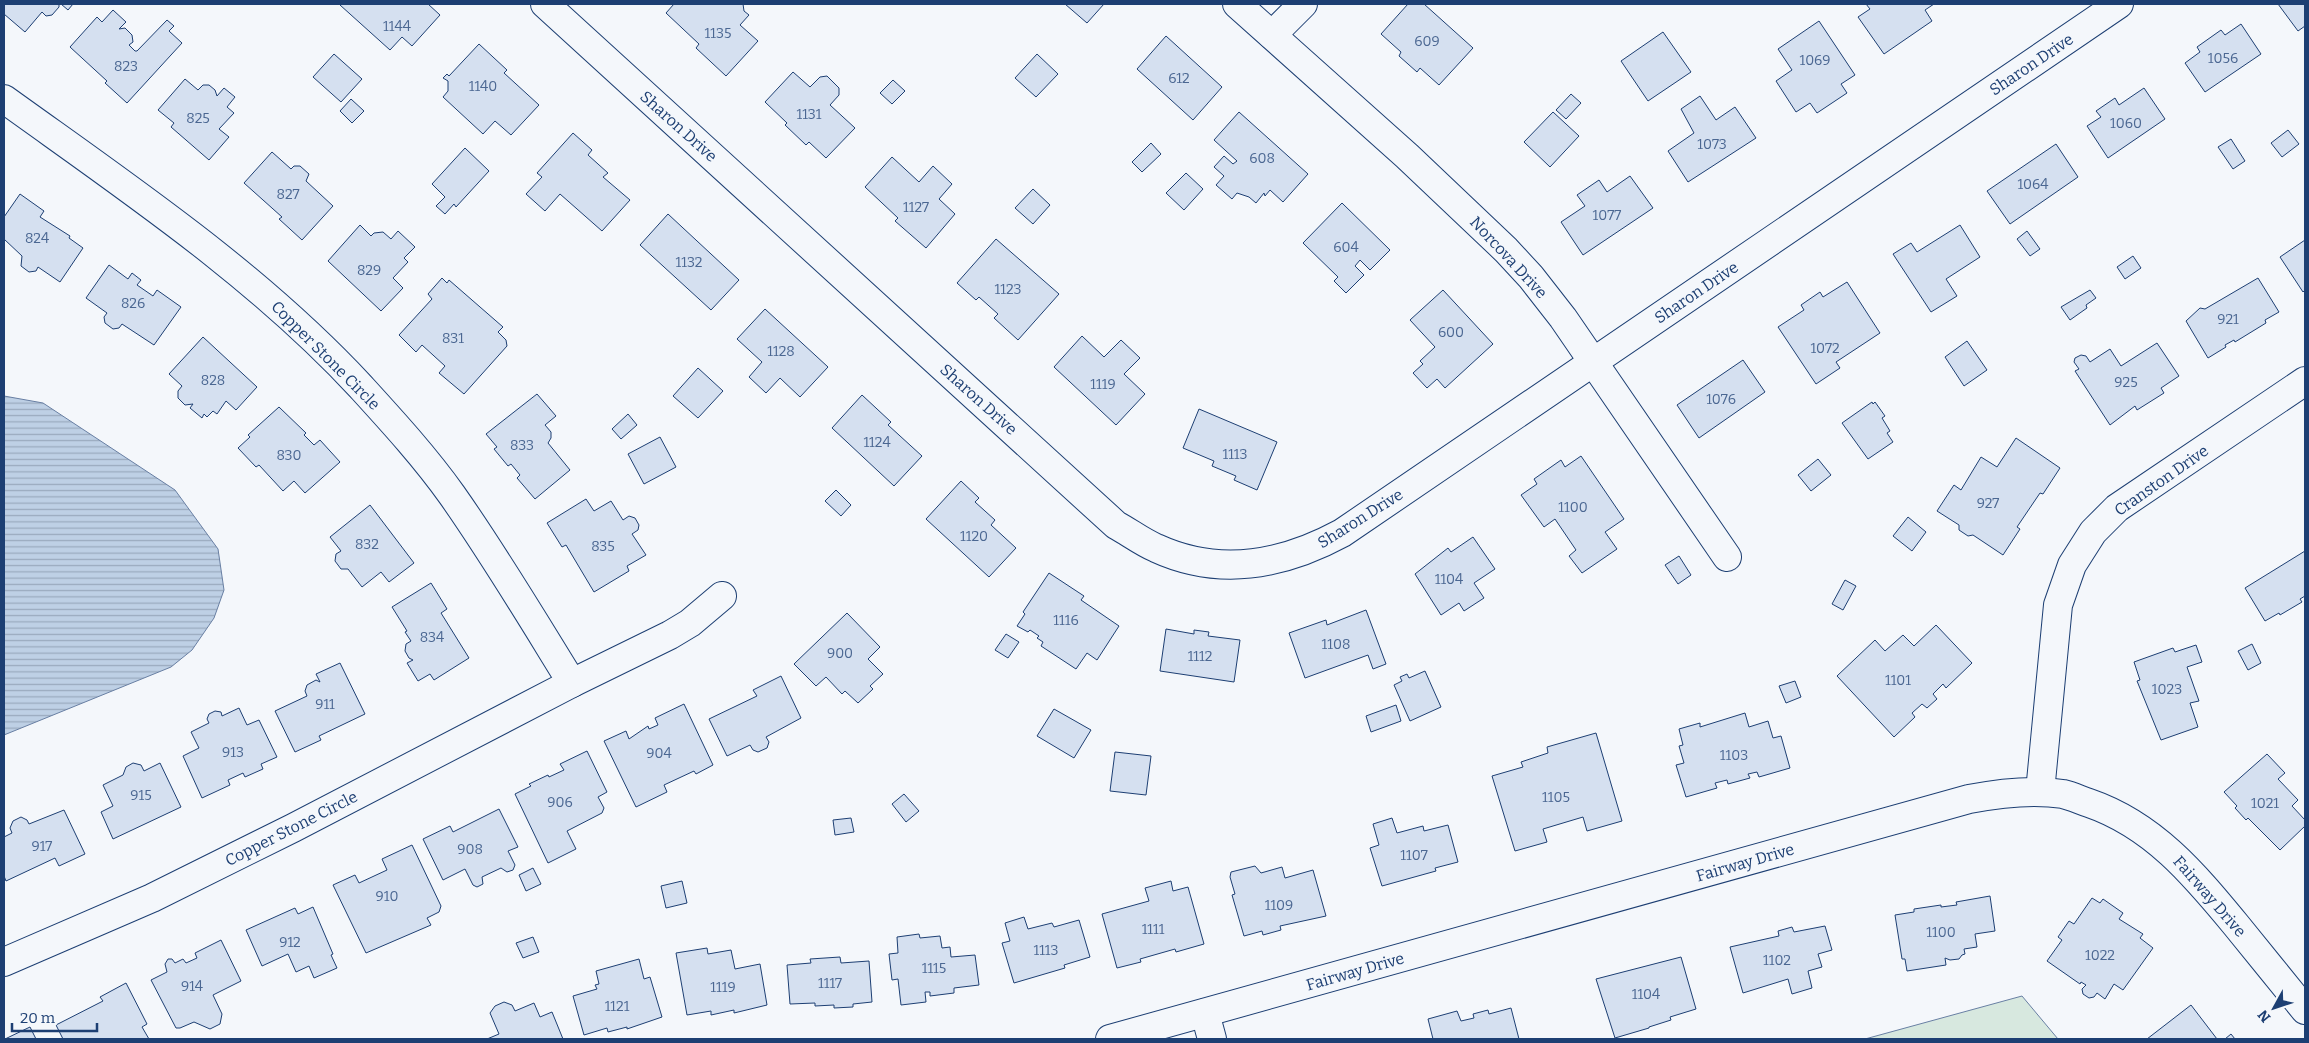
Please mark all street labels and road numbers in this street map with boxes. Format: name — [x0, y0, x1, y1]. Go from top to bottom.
street label: Sharon Drive — [1986, 29, 2077, 99]
street label: Sharon Drive — [636, 87, 721, 166]
street label: Norcova Drive — [1466, 213, 1551, 302]
street label: Sharon Drive — [1651, 257, 1742, 327]
street label: Copper Stone Circle — [267, 297, 384, 414]
street label: Sharon Drive — [936, 360, 1021, 439]
street label: Cranston Drive — [2111, 441, 2212, 520]
street label: Sharon Drive — [1314, 485, 1406, 552]
street label: Copper Stone Circle — [222, 787, 361, 870]
street label: Fairway Drive — [1694, 839, 1796, 886]
street label: Fairway Drive — [2169, 852, 2250, 941]
street label: Fairway Drive — [1304, 948, 1406, 995]

